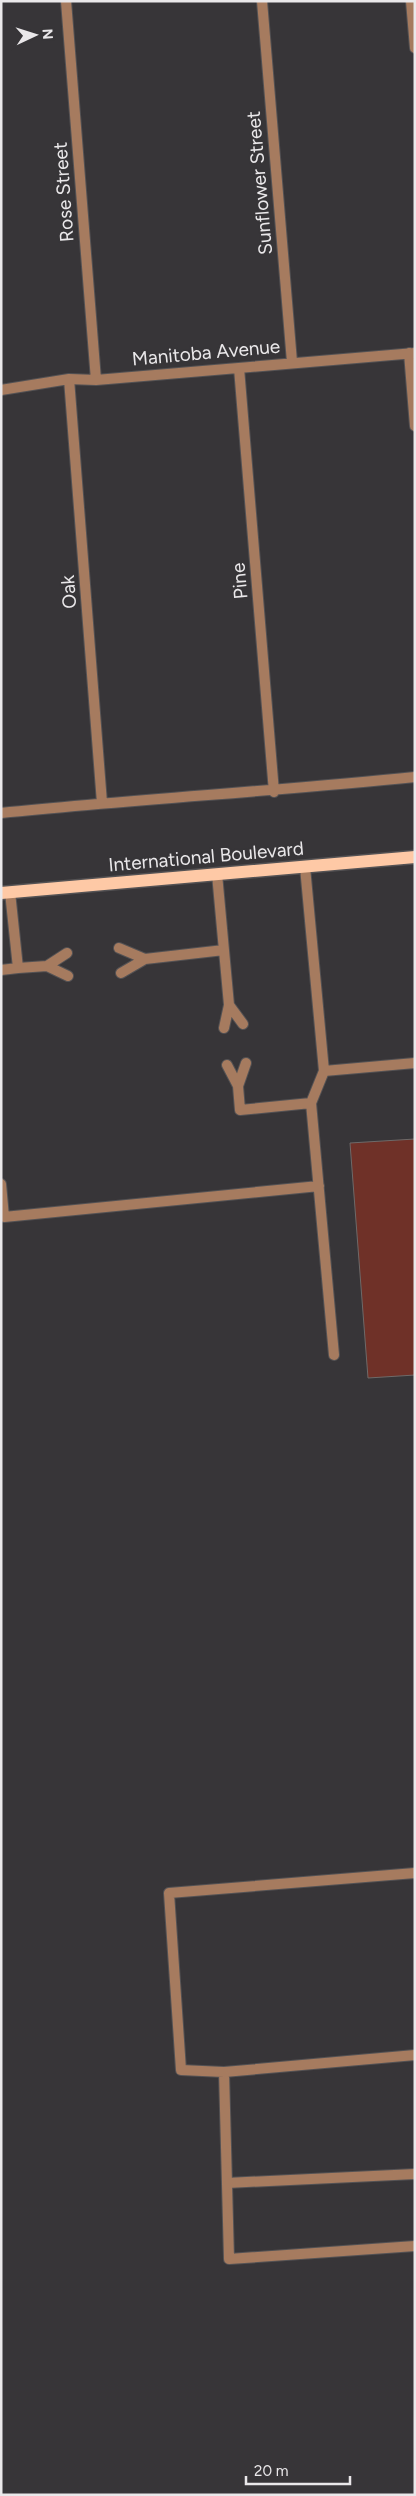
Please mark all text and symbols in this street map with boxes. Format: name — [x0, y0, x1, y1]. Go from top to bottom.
north arrow — [10, 10, 60, 60]
text: N — [39, 28, 56, 40]
street label: Sunflower Street — [242, 110, 277, 256]
street label: Rose Street — [49, 141, 78, 243]
street label: Manitoba Avenue — [131, 335, 281, 370]
street label: Pine — [226, 562, 253, 600]
street label: Oak — [56, 574, 81, 610]
street label: International Boulevard — [107, 836, 305, 877]
scale bar — [246, 2454, 350, 2486]
text: 20 m — [254, 2462, 288, 2480]

